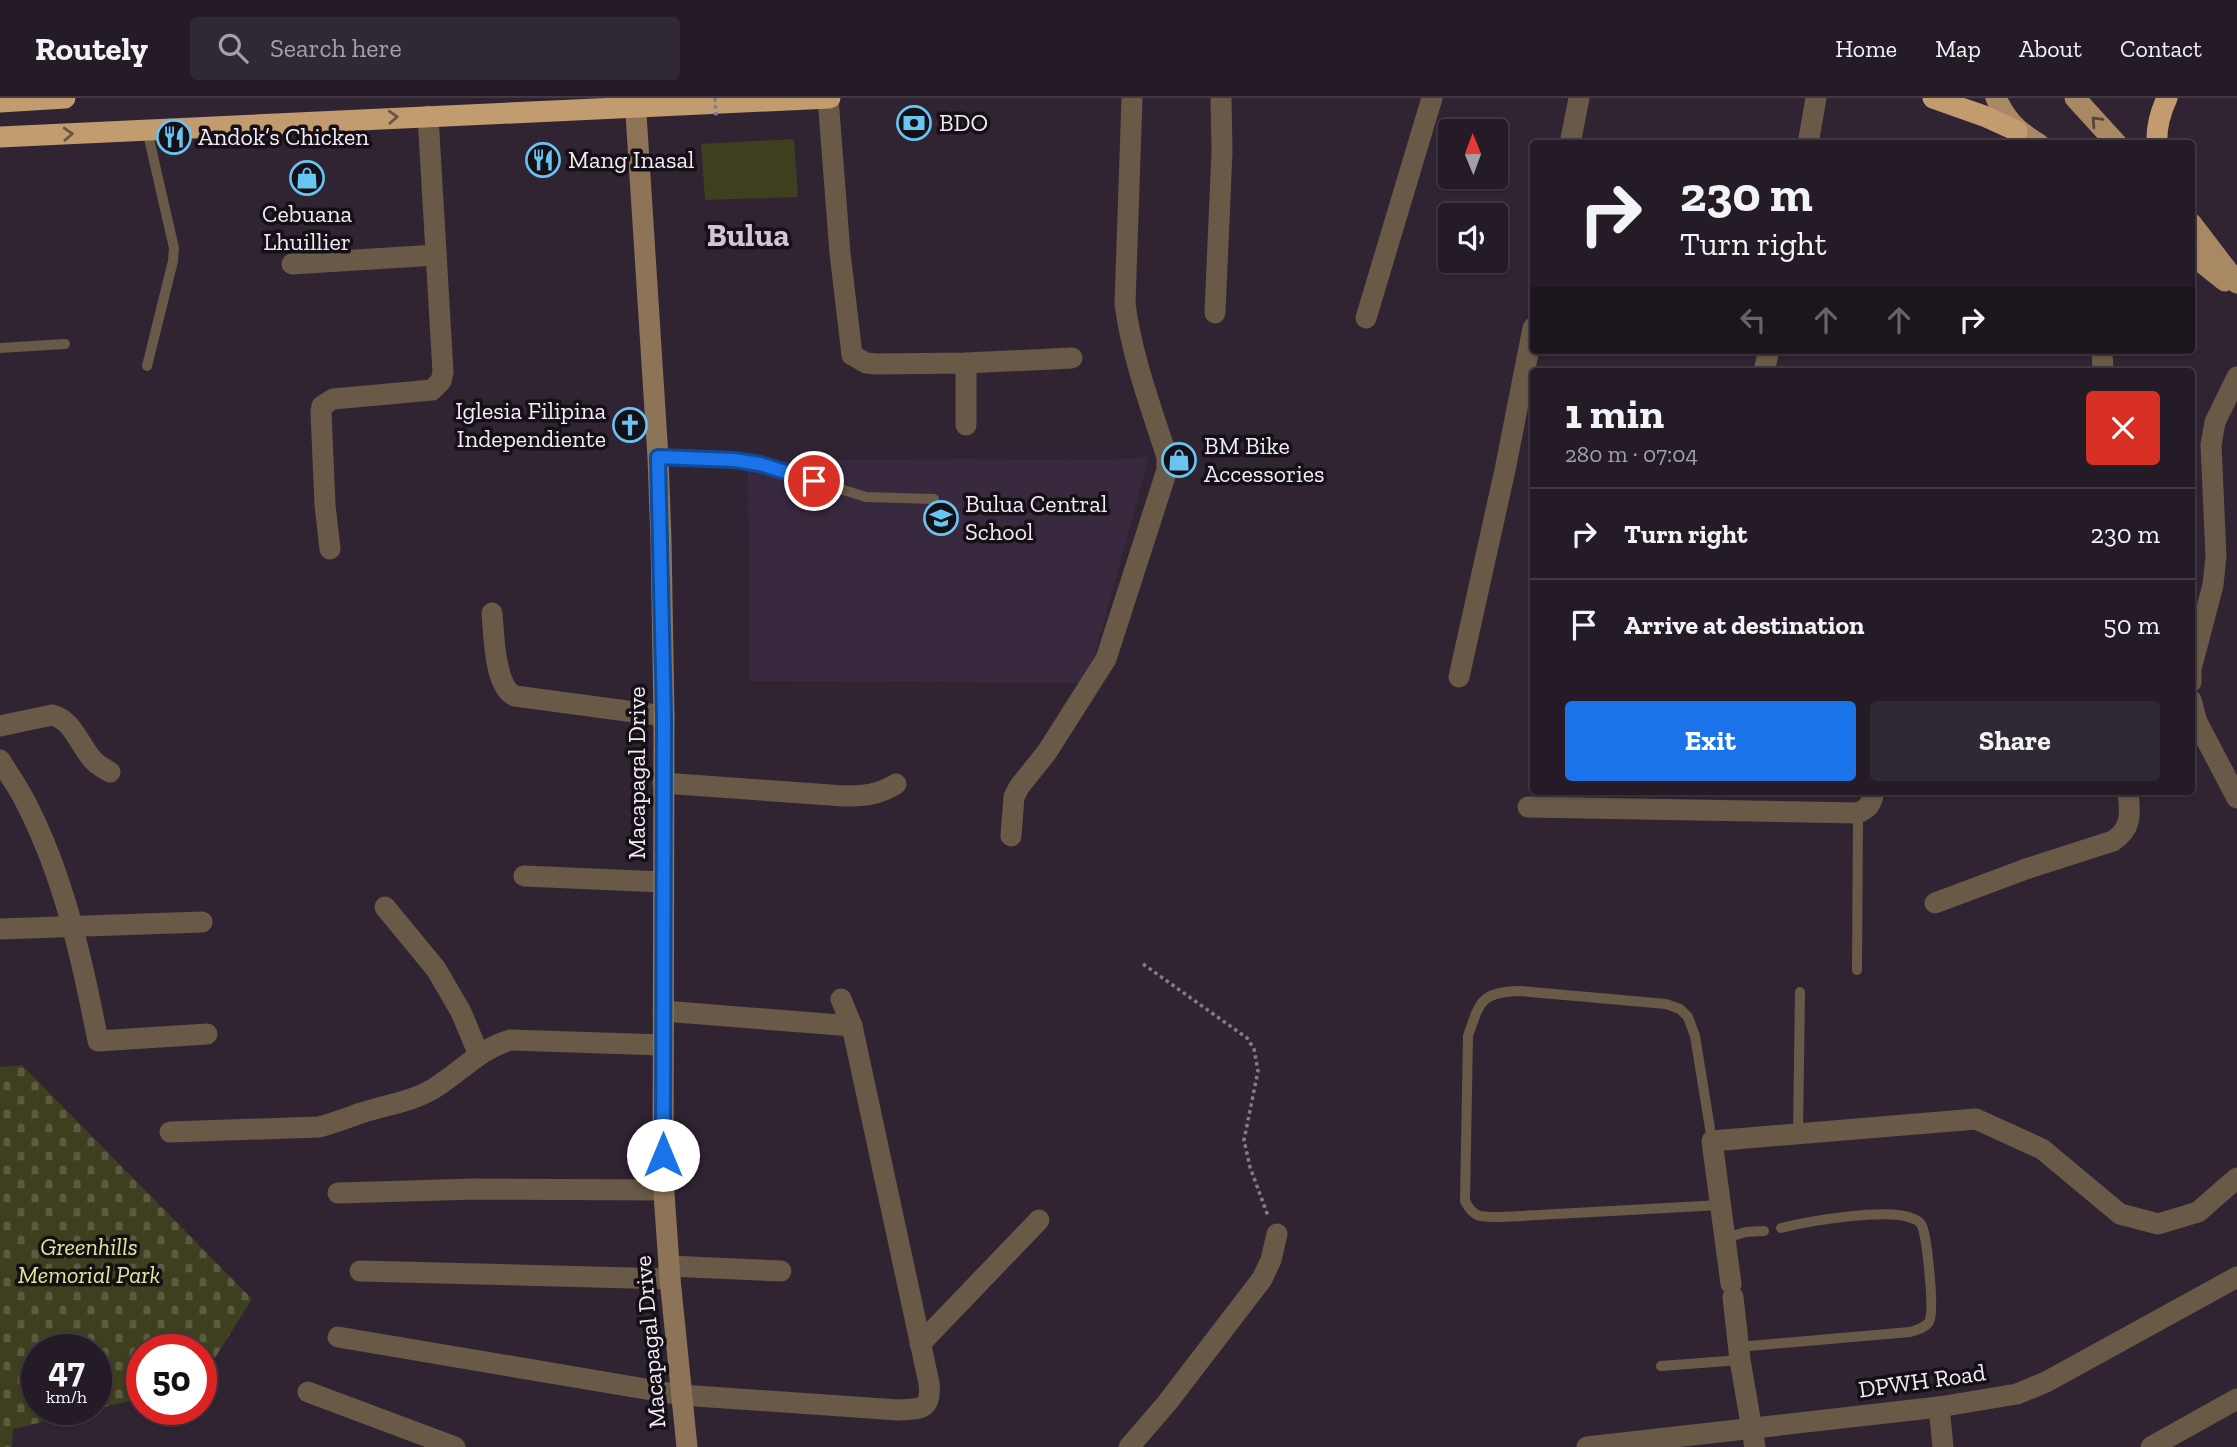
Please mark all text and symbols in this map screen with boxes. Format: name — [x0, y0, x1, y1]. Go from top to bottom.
search box — [190, 17, 680, 80]
text: Routely — [35, 29, 148, 68]
icon: search — [214, 29, 252, 67]
text: Search here — [270, 32, 402, 64]
text: Home — [1835, 34, 1897, 63]
text: Map — [1935, 34, 1981, 63]
text: About — [2019, 34, 2082, 63]
text: Contact — [2120, 34, 2202, 63]
bank icon: BDO — [895, 104, 933, 142]
place label: BDO — [939, 108, 988, 137]
one-way arrow — [388, 110, 399, 125]
one-way arrow — [2092, 116, 2104, 129]
restaurant icon: Andok’s Chicken — [155, 118, 193, 156]
north arrow — [1438, 119, 1508, 189]
map controls — [1438, 119, 1508, 273]
place label: Andok’s Chicken — [198, 122, 369, 151]
one-way arrow — [63, 126, 74, 141]
restaurant icon: Mang Inasal — [524, 141, 562, 179]
place label: Mang Inasal — [568, 145, 694, 174]
shop icon: Cebuana Lhuillier — [288, 159, 326, 197]
text: 230 m — [1680, 165, 1813, 224]
icon: right — [1565, 168, 1656, 259]
place label: Cebuana Lhuillier — [262, 199, 352, 256]
button: sound — [1438, 203, 1508, 273]
district label: Bulua — [707, 216, 789, 254]
text: Turn right — [1680, 225, 1827, 263]
icon: left — [1734, 301, 1772, 339]
icon: ahead — [1807, 301, 1845, 339]
icon: ahead — [1880, 301, 1918, 339]
icon: right — [1953, 301, 1991, 339]
text: 1 min — [1565, 388, 1664, 439]
button: close — [2086, 391, 2160, 465]
place label: Iglesia Filipina Independiente — [455, 396, 606, 453]
church icon: Iglesia Filipina Independiente — [611, 406, 649, 444]
place label: BM Bike Accessories — [1204, 431, 1325, 488]
text: 280 m · 07:04 — [1565, 440, 1698, 468]
shop icon: BM Bike Accessories — [1160, 441, 1198, 479]
pin — [784, 451, 844, 511]
icon: arrive — [795, 462, 833, 500]
place label: Bulua Central School — [965, 489, 1107, 546]
school or university icon: Bulua Central School — [922, 499, 960, 537]
icon: right — [1565, 515, 1603, 553]
text: Turn right — [1624, 518, 1747, 550]
text: 230 m — [2091, 518, 2160, 550]
icon: arrive — [1565, 606, 1603, 644]
text: Arrive at destination — [1624, 609, 1864, 641]
text: 50 m — [2103, 609, 2160, 641]
street label: Macapagal Drive — [622, 686, 651, 860]
button: Exit — [1565, 701, 1856, 781]
button: Share — [1870, 701, 2160, 781]
position arrow — [626, 1118, 700, 1192]
park label: Greenhills Memorial Park — [18, 1232, 161, 1289]
street label: Macapagal Drive — [628, 1255, 671, 1430]
speed limit sign: 50 — [126, 1334, 217, 1425]
text: 47 — [48, 1349, 85, 1391]
street label: DPWH Road — [1857, 1357, 1987, 1404]
text: km/h — [46, 1386, 87, 1408]

